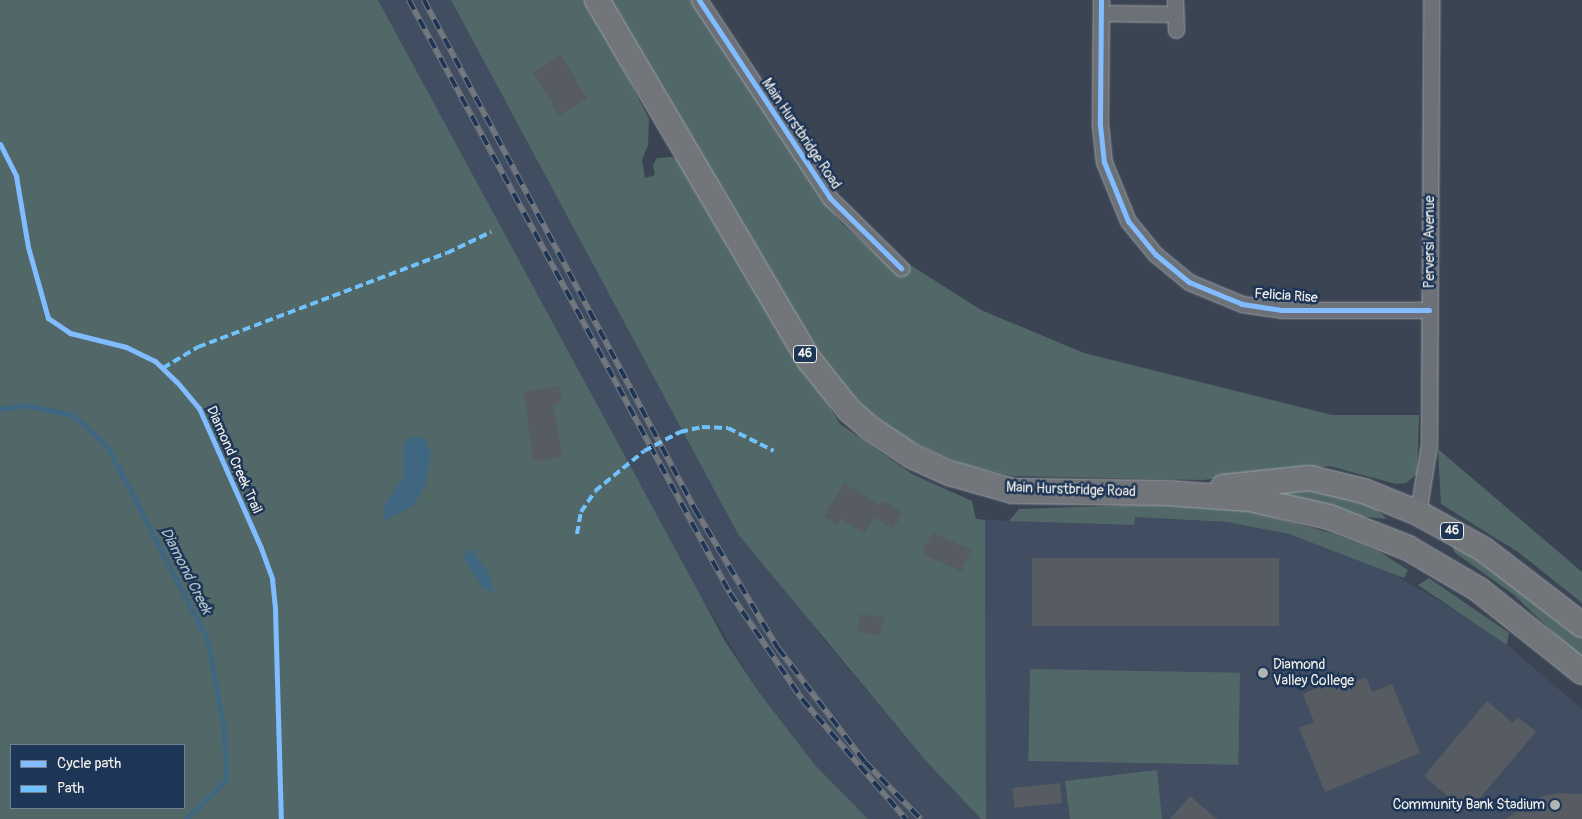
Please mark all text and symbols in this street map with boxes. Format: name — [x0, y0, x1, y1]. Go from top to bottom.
street label: Main Hurstbridge Road — [758, 75, 844, 193]
street label: Perversi Avenue — [1422, 196, 1438, 288]
street label: Felicia Rise — [1254, 285, 1318, 307]
road number: 46 — [792, 344, 818, 364]
street label: Diamond Creek Trail — [203, 404, 265, 516]
street label: Main Hurstbridge Road — [1006, 479, 1136, 501]
road number: 46 — [1440, 522, 1464, 540]
water label: Diamond Creek — [156, 525, 216, 617]
place label: Diamond Valley College — [1273, 657, 1354, 690]
marker: Diamond Valley College — [1257, 667, 1269, 679]
legend — [10, 744, 185, 809]
text: Cycle path — [57, 754, 121, 773]
text: Path — [57, 779, 84, 798]
place label: Community Bank Stadium — [1393, 797, 1545, 813]
marker: Community Bank Stadium — [1549, 799, 1561, 811]

